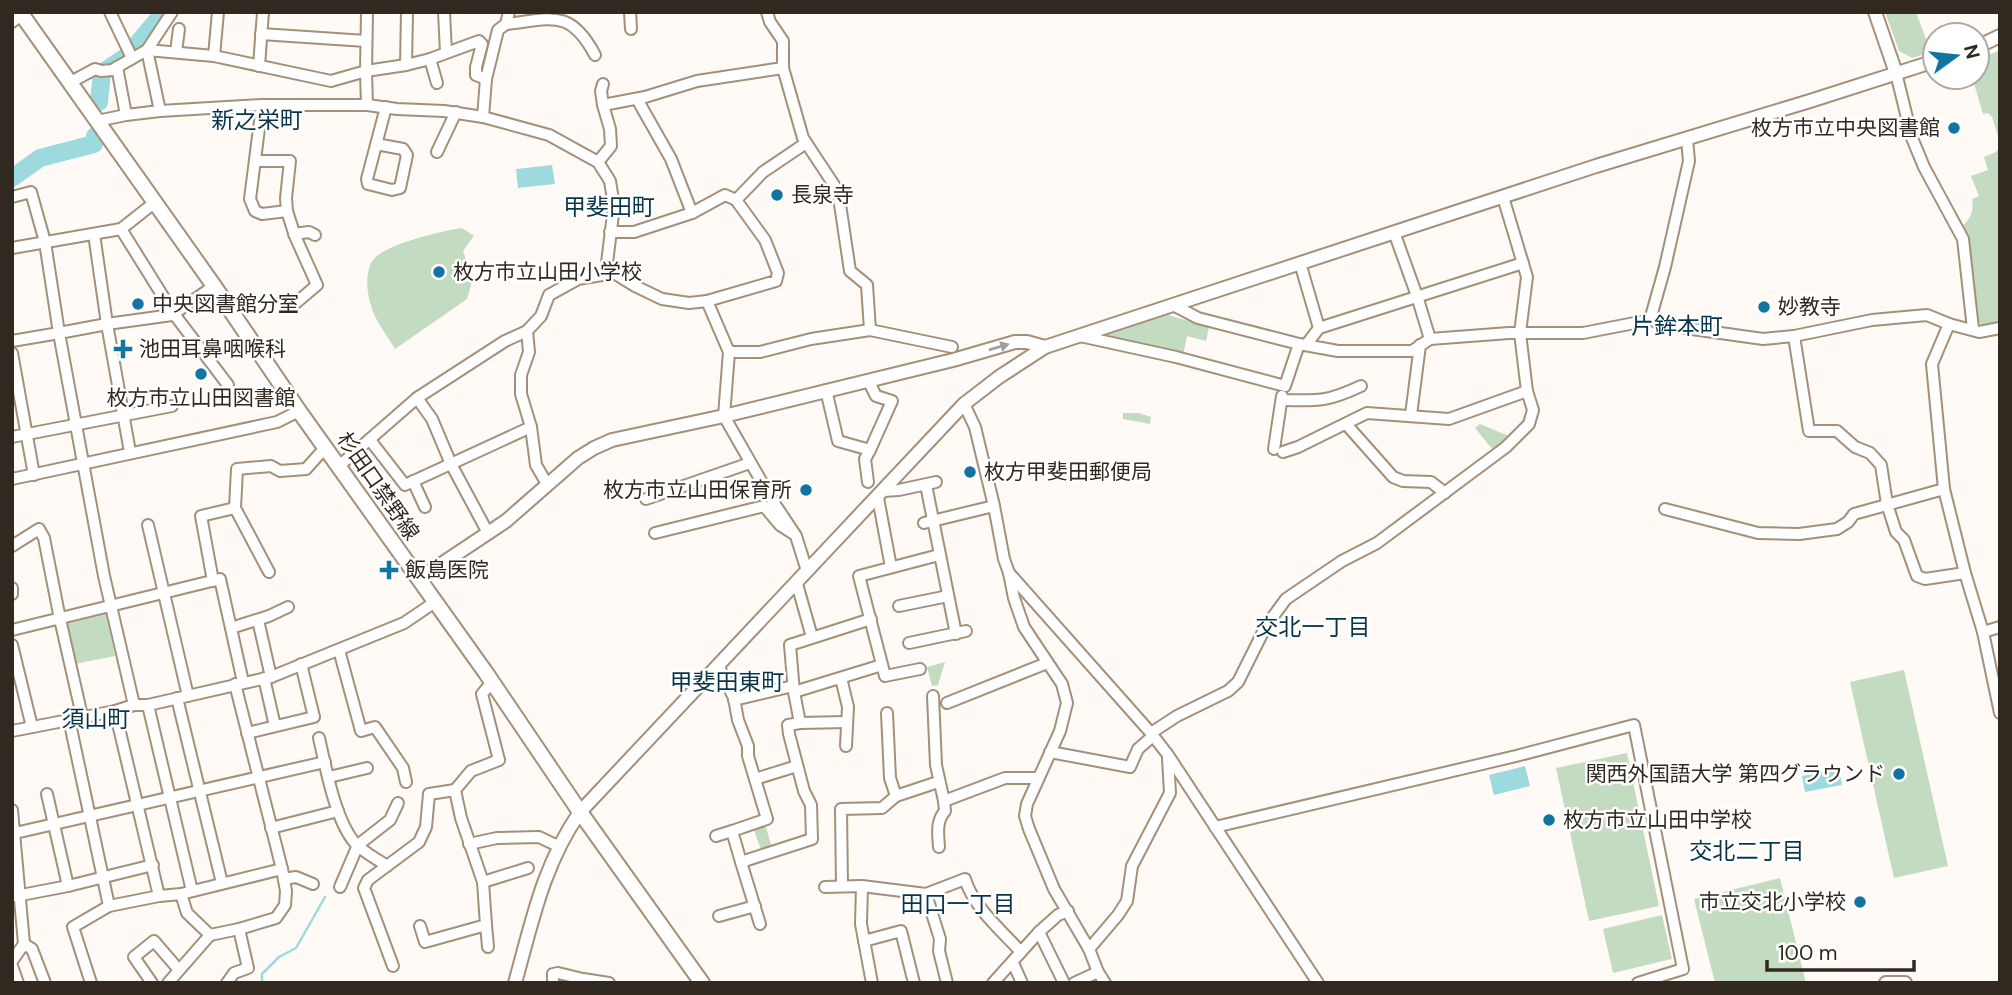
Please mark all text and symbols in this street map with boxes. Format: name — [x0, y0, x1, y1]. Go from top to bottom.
north arrow — [1921, 21, 1991, 91]
text: N — [1958, 42, 1986, 62]
district label: 新之栄町 — [211, 105, 303, 135]
place label: 枚方市立中央図書館 — [1751, 114, 1940, 142]
marker: 枚方市立中央図書館 — [1946, 120, 1962, 136]
place label: 長泉寺 — [791, 181, 854, 209]
marker: 長泉寺 — [769, 187, 785, 203]
district label: 甲斐田町 — [563, 192, 655, 222]
place label: 枚方市立山田小学校 — [453, 258, 642, 286]
marker: 枚方市立山田小学校 — [431, 264, 447, 280]
place label: 中央図書館分室 — [152, 290, 299, 318]
place label: 妙教寺 — [1778, 293, 1841, 321]
marker: 中央図書館分室 — [130, 296, 146, 312]
marker: 妙教寺 — [1756, 299, 1772, 315]
district label: 片鉾本町 — [1631, 311, 1723, 341]
place label: 池田耳鼻咽喉科 — [139, 335, 286, 363]
marker: 池田耳鼻咽喉科 — [113, 339, 133, 359]
one-way arrow — [989, 341, 1010, 351]
marker: 枚方市立山田図書館 — [193, 366, 209, 382]
place label: 枚方市立山田図書館 — [107, 384, 296, 412]
street label: 杉田口禁野線 — [330, 426, 426, 546]
place label: 枚方甲斐田郵便局 — [984, 458, 1152, 486]
marker: 枚方甲斐田郵便局 — [962, 464, 978, 480]
place label: 枚方市立山田保育所 — [603, 476, 792, 504]
marker: 枚方市立山田保育所 — [798, 482, 814, 498]
place label: 飯島医院 — [405, 556, 489, 584]
marker: 飯島医院 — [379, 560, 399, 580]
district label: 交北一丁目 — [1256, 612, 1371, 642]
district label: 甲斐田東町 — [670, 667, 785, 697]
district label: 須山町 — [62, 704, 131, 734]
place label: 関西外国語大学 第四グラウンド — [1585, 760, 1885, 788]
marker: 関西外国語大学 第四グラウンド — [1891, 766, 1907, 782]
place label: 枚方市立山田中学校 — [1563, 806, 1752, 834]
marker: 枚方市立山田中学校 — [1541, 812, 1557, 828]
district label: 交北二丁目 — [1690, 836, 1805, 866]
place label: 市立交北小学校 — [1699, 888, 1846, 916]
district label: 田口一丁目 — [901, 889, 1016, 919]
marker: 市立交北小学校 — [1852, 894, 1868, 910]
scale bar — [1767, 928, 1914, 972]
text: 100 m — [1778, 939, 1838, 967]

